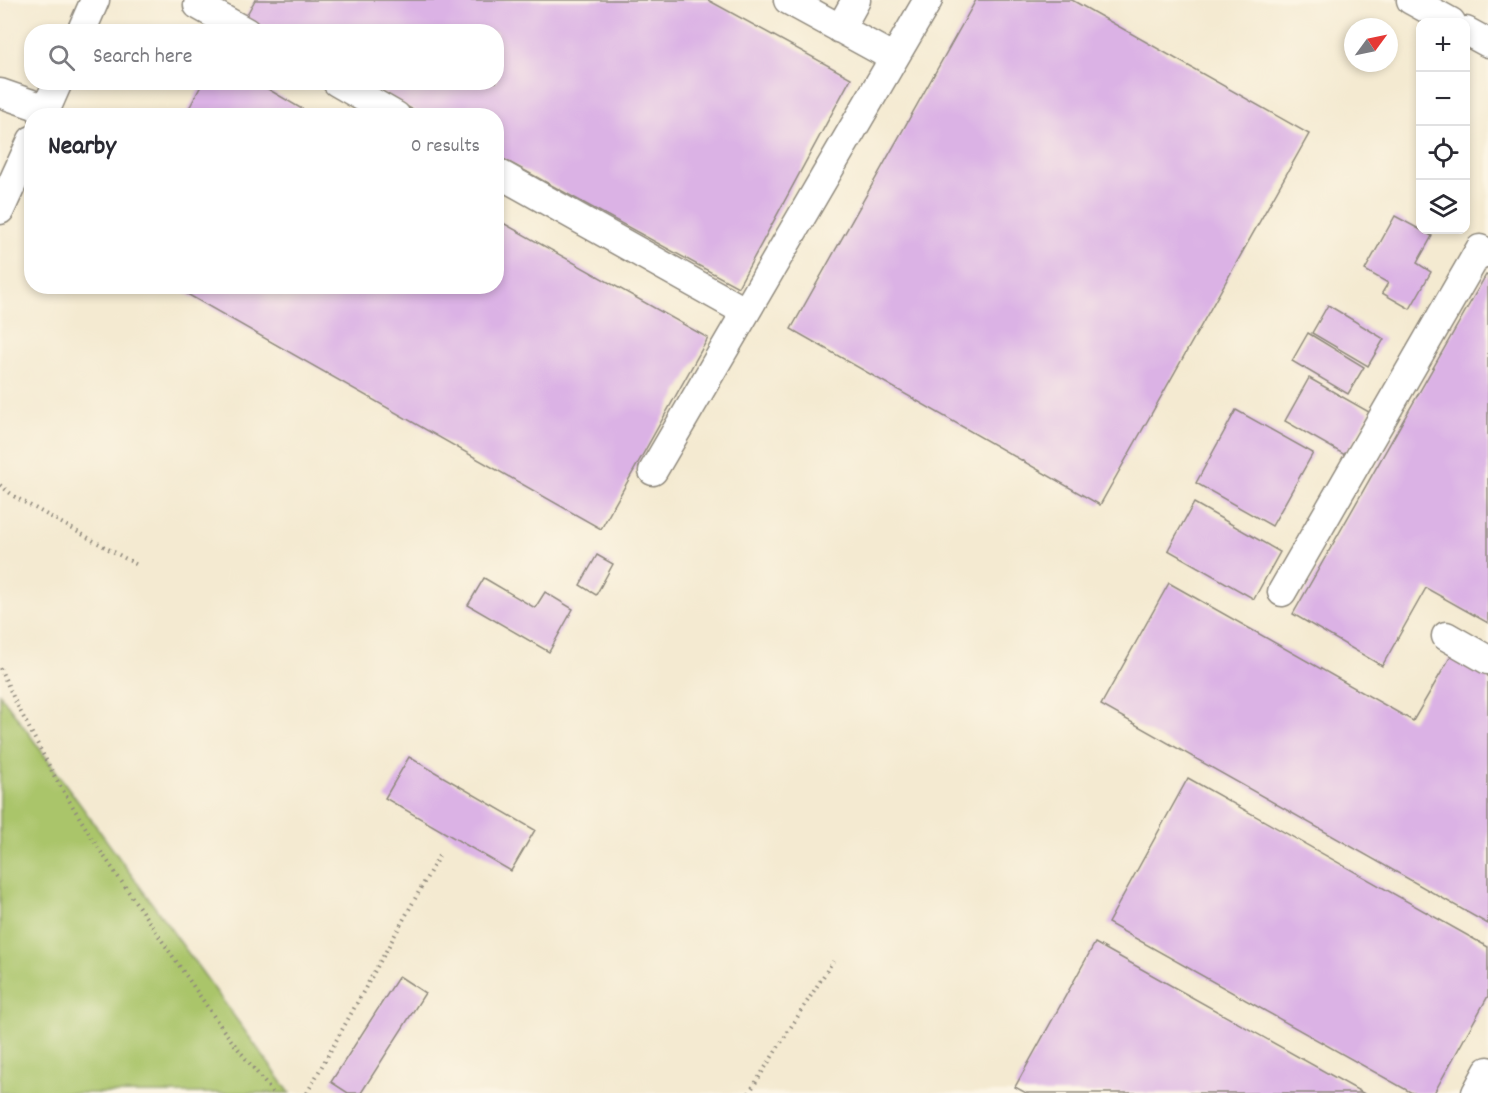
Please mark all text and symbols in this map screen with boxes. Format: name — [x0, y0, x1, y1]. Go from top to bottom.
north arrow — [1344, 18, 1398, 72]
map controls — [1416, 18, 1470, 234]
button: + — [1416, 18, 1470, 72]
search box — [24, 24, 504, 90]
icon: search — [45, 41, 78, 74]
text: Search here — [93, 42, 192, 73]
button: − — [1416, 72, 1470, 126]
button: locate — [1416, 126, 1470, 180]
text: Nearby — [48, 129, 116, 166]
text: 0 results — [411, 133, 480, 161]
button: layers — [1416, 180, 1470, 234]

